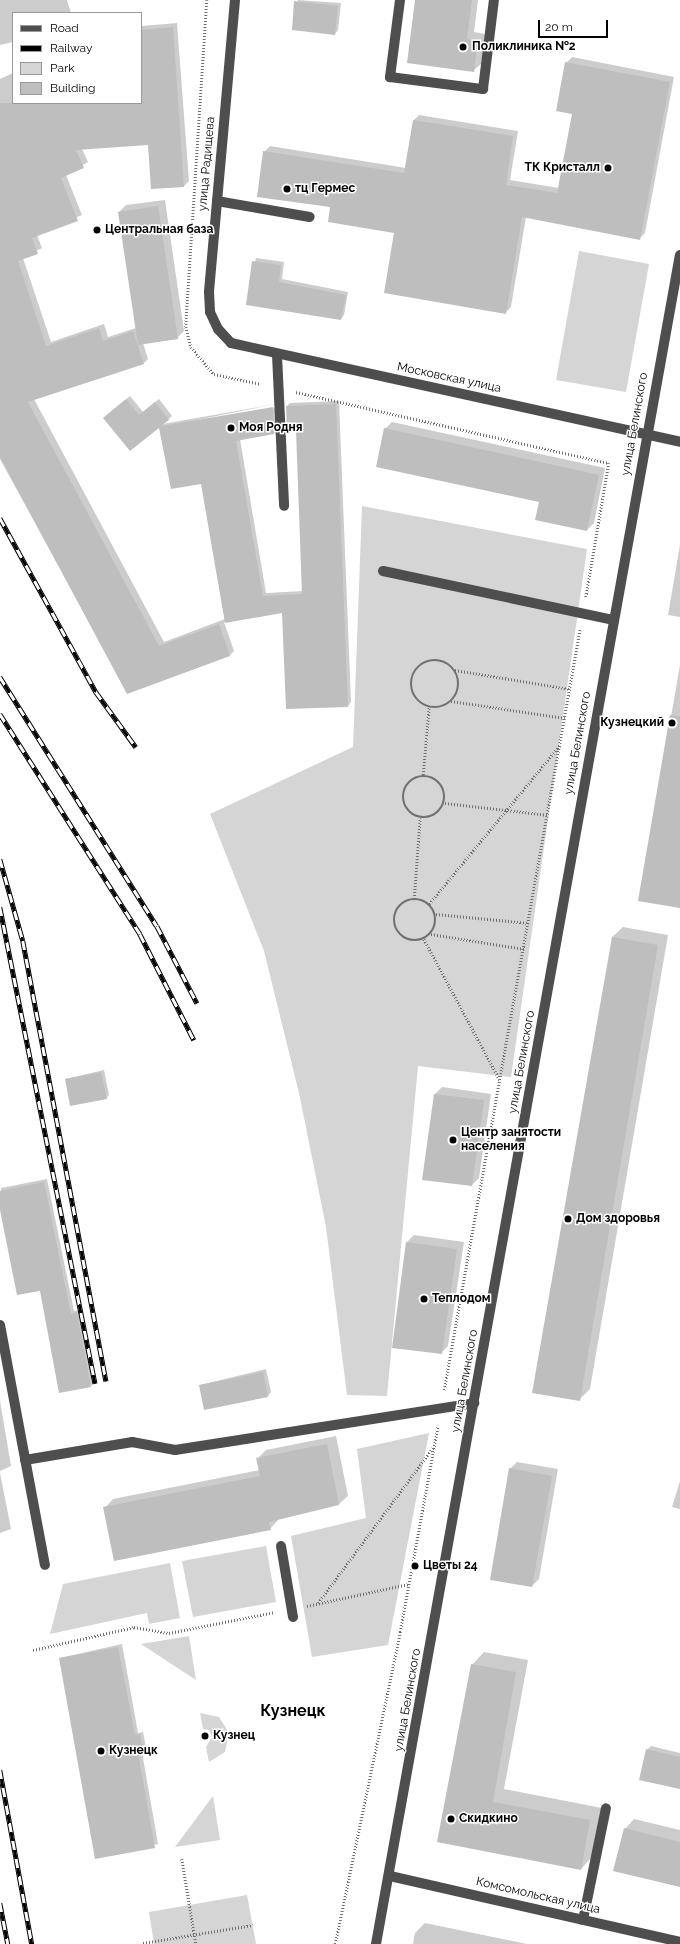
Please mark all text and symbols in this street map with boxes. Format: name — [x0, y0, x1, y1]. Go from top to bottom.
legend — [12, 12, 142, 104]
scale bar — [540, 12, 610, 38]
text: 20 m — [545, 20, 573, 34]
text: Road — [50, 21, 79, 35]
place label: Поликлиника №2 — [472, 40, 576, 54]
text: Railway — [50, 41, 92, 55]
marker: Поликлиника №2 — [457, 41, 469, 53]
text: Park — [50, 61, 75, 75]
text: Building — [50, 81, 96, 95]
street label: улица Радищева — [196, 116, 218, 212]
place label: ТК Кристалл — [524, 161, 600, 175]
marker: ТК Кристалл — [603, 163, 613, 173]
place label: тц Гермес — [295, 182, 355, 196]
marker: тц Гермес — [282, 184, 292, 194]
place label: Центральная база — [105, 223, 213, 237]
marker: Центральная база — [92, 225, 102, 235]
street label: Московская улица — [396, 360, 502, 396]
street label: улица Белинского — [619, 371, 651, 477]
place label: Моя Родня — [239, 421, 302, 435]
marker: Моя Родня — [226, 423, 236, 433]
street label: улица Белинского — [562, 690, 594, 796]
place label: Кузнецкий — [600, 716, 664, 730]
marker: Кузнецкий — [667, 718, 677, 728]
street label: улица Белинского — [506, 1009, 538, 1115]
place label: Центр занятости населения — [461, 1126, 561, 1154]
marker: Центр занятости населения — [448, 1135, 458, 1145]
place label: Дом здоровья — [576, 1212, 660, 1226]
marker: Дом здоровья — [563, 1214, 573, 1224]
place label: Теплодом — [432, 1292, 491, 1306]
marker: Теплодом — [419, 1294, 429, 1304]
street label: улица Белинского — [449, 1328, 481, 1434]
place label: Цветы 24 — [423, 1559, 478, 1573]
marker: Цветы 24 — [410, 1561, 420, 1571]
street label: улица Белинского — [392, 1647, 424, 1753]
district label: Кузнецк — [260, 1701, 326, 1721]
place label: Кузнец — [213, 1729, 255, 1743]
marker: Кузнец — [200, 1731, 210, 1741]
place label: Кузнецк — [109, 1744, 158, 1758]
marker: Кузнецк — [96, 1746, 106, 1756]
place label: Скидкино — [459, 1812, 518, 1826]
marker: Скидкино — [446, 1814, 456, 1824]
street label: Комсомольская улица — [474, 1875, 602, 1917]

